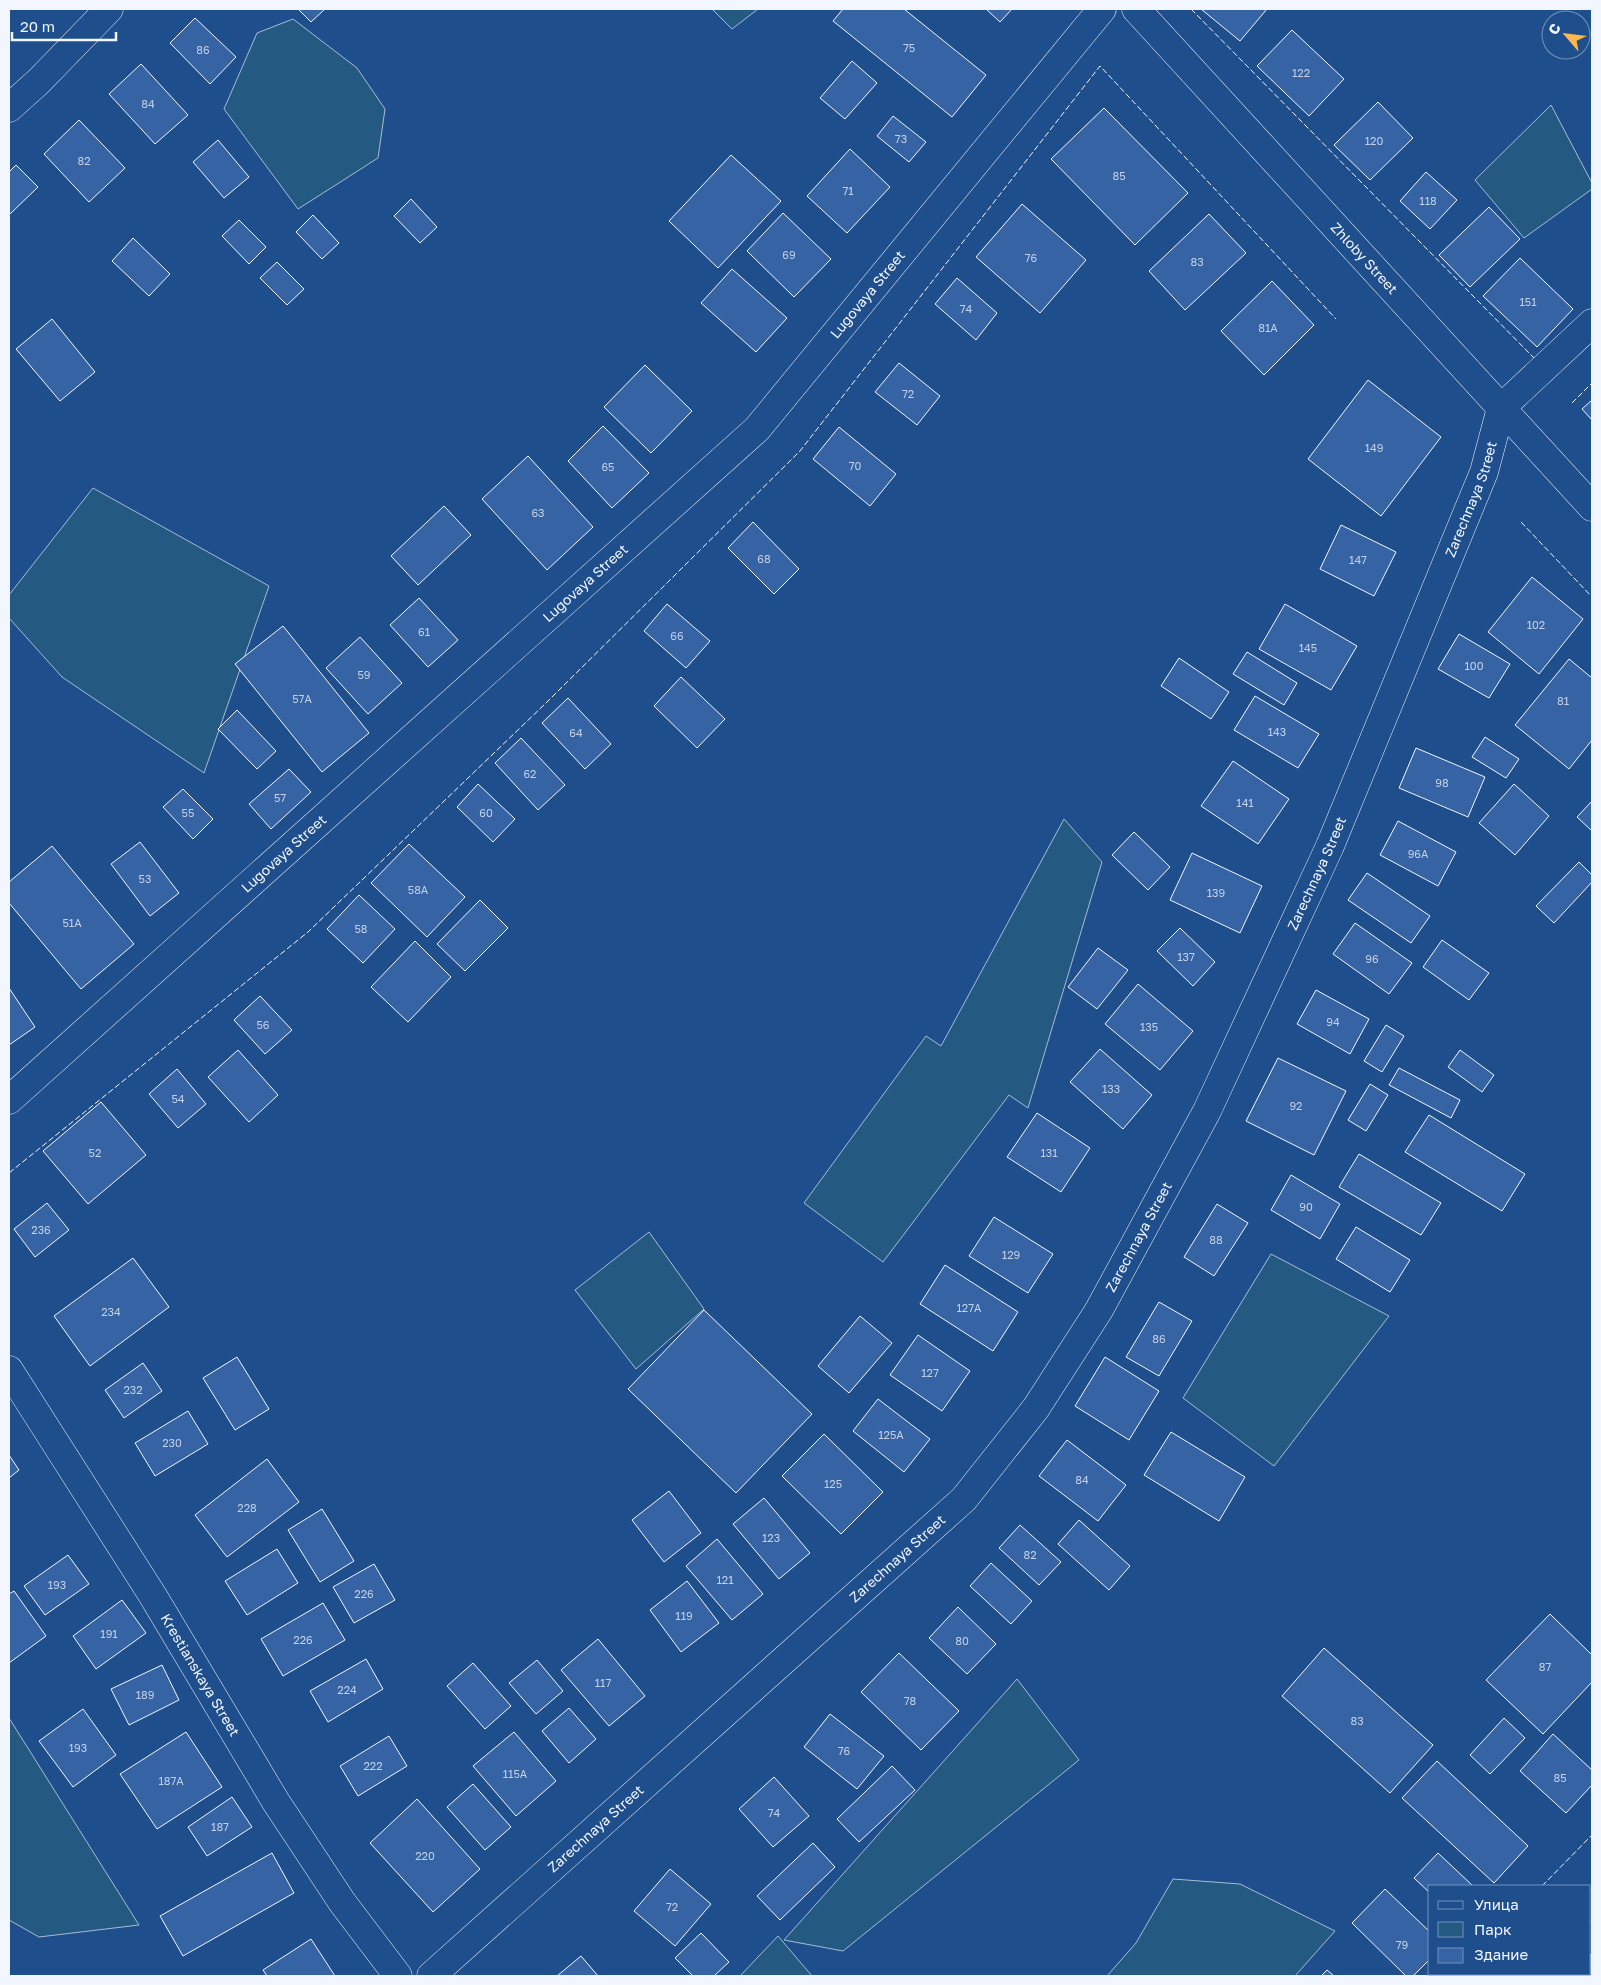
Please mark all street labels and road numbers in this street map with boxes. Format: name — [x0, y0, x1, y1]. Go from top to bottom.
street label: Zhloby Street — [1328, 219, 1402, 297]
street label: Lugovaya Street — [826, 247, 908, 341]
street label: Zarechnaya Street — [1441, 439, 1500, 559]
street label: Lugovaya Street — [539, 540, 631, 625]
street label: Lugovaya Street — [237, 811, 329, 896]
street label: Zarechnaya Street — [1283, 814, 1349, 933]
street label: Zarechnaya Street — [1102, 1179, 1175, 1295]
street label: Zarechnaya Street — [846, 1511, 949, 1605]
street label: Krestianskaya Street — [158, 1610, 244, 1739]
street label: Zarechnaya Street — [544, 1781, 647, 1875]

